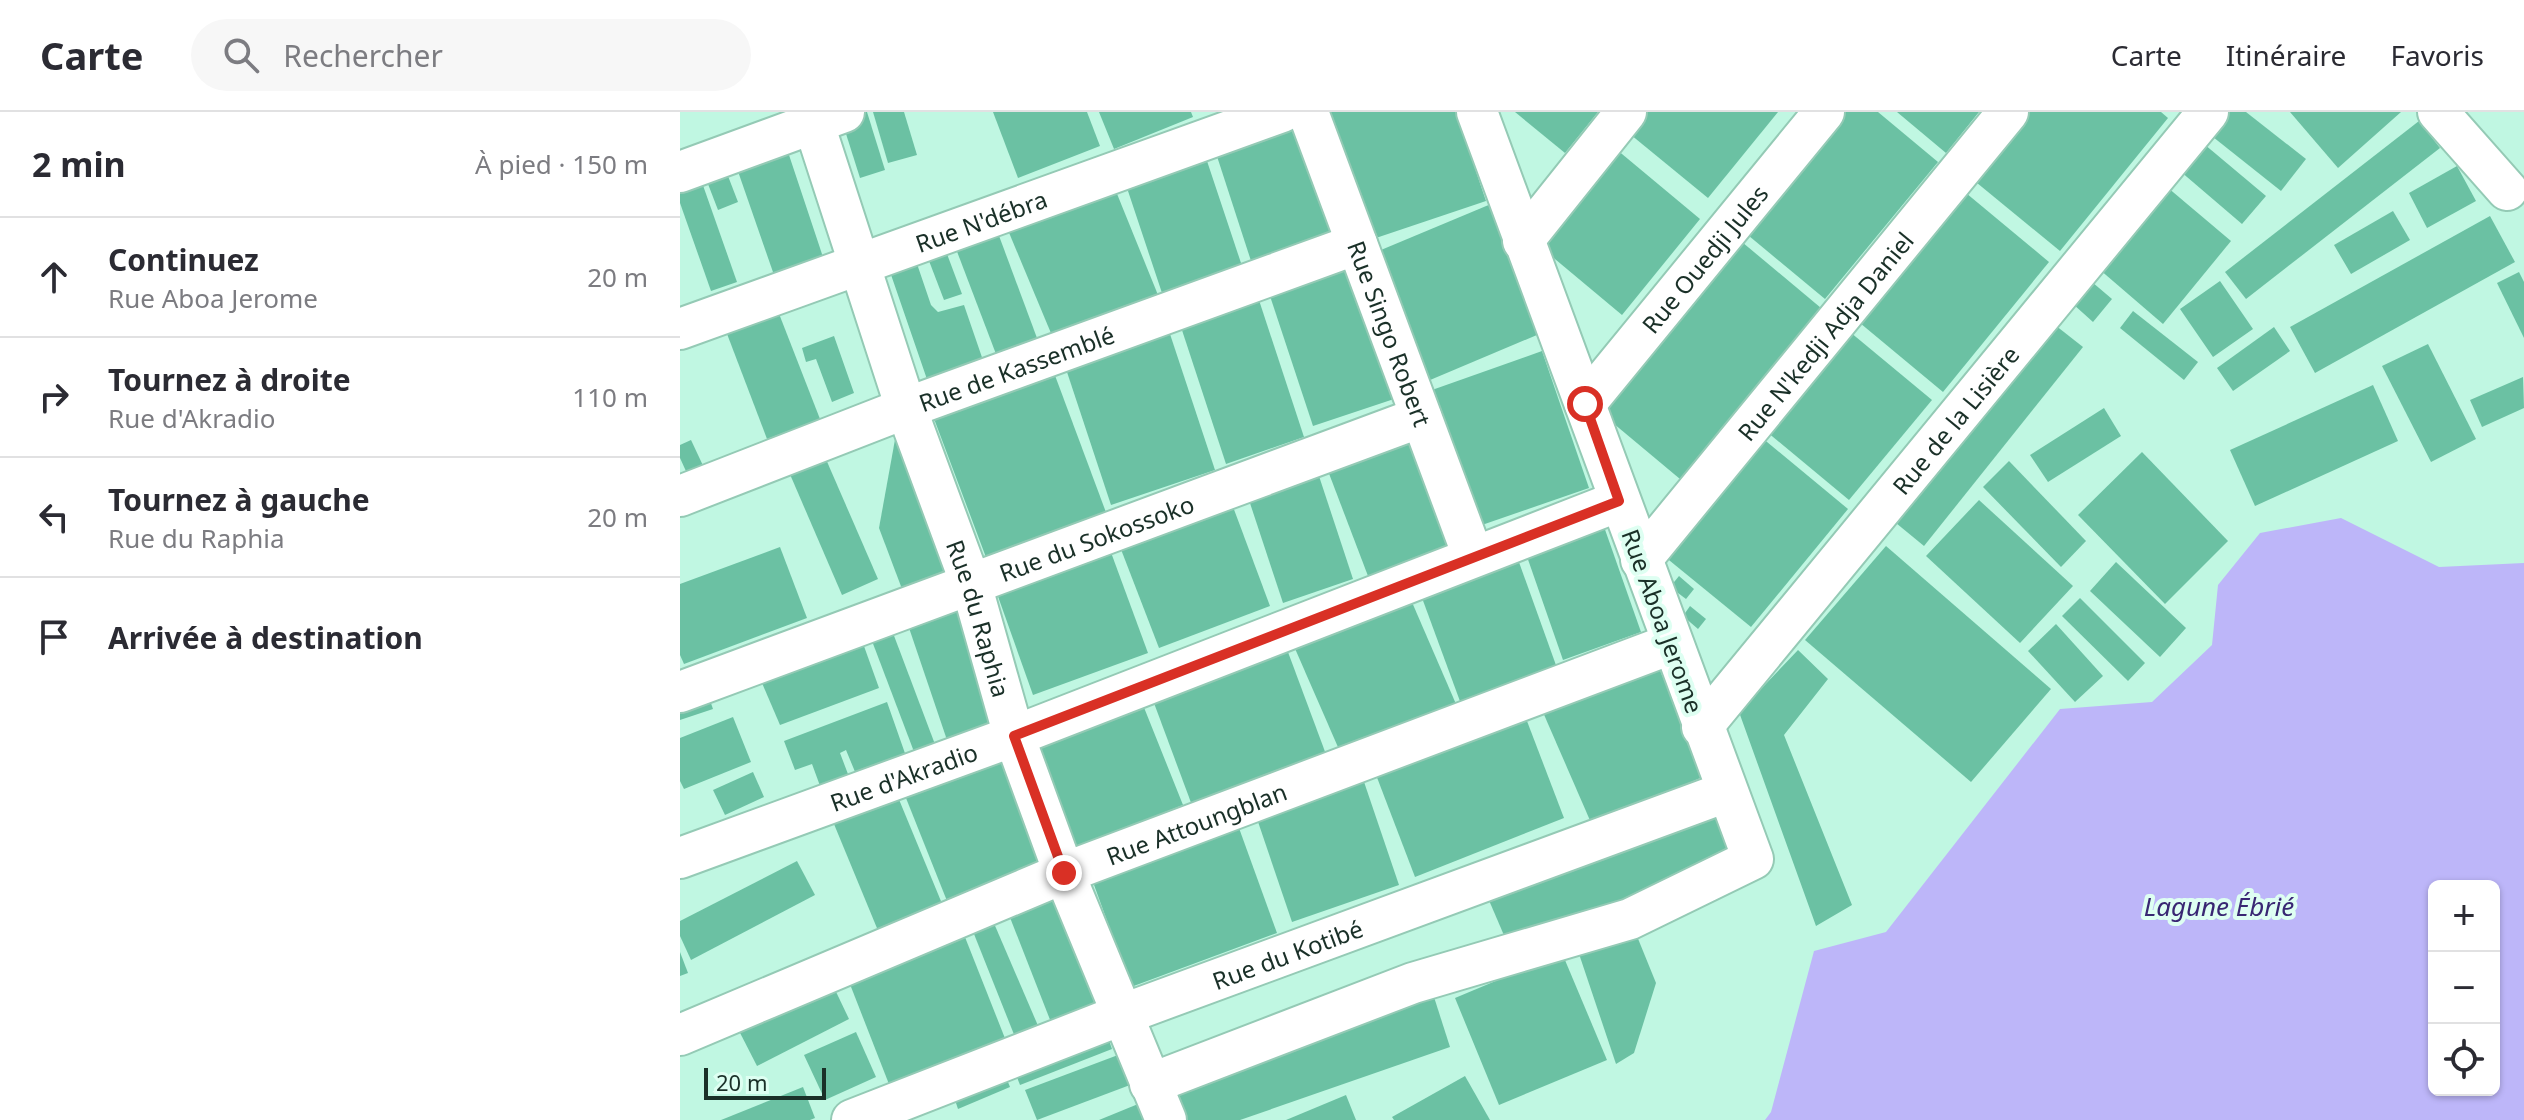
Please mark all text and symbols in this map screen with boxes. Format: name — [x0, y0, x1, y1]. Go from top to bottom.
search box — [191, 19, 751, 91]
text: Carte — [40, 29, 143, 81]
icon: search — [219, 33, 263, 77]
text: Rechercher — [283, 35, 443, 76]
text: Carte — [2111, 36, 2182, 74]
text: Itinéraire — [2226, 36, 2346, 74]
text: Favoris — [2390, 36, 2484, 74]
text: 2 min — [32, 141, 126, 187]
text: À pied · 150 m — [475, 146, 648, 182]
street label: Rue Ouedji Jules — [1633, 177, 1775, 340]
street label: Rue N'débra — [911, 182, 1051, 259]
street label: Rue N'kedji Adja Daniel — [1729, 224, 1920, 447]
street label: Rue Singo Robert — [1341, 236, 1440, 431]
text: Continuez — [108, 239, 259, 280]
icon: ahead — [32, 255, 76, 299]
text: 20 m — [587, 259, 648, 295]
text: Rue Aboa Jerome — [108, 280, 318, 316]
street label: Rue de Kassemblé — [914, 317, 1119, 419]
street label: Rue de la Lisière — [1884, 338, 2026, 501]
text: Tournez à droite — [108, 359, 351, 400]
icon: right — [32, 375, 76, 419]
text: 110 m — [572, 379, 648, 415]
route start — [1567, 386, 1603, 422]
text: Rue d'Akradio — [108, 400, 275, 436]
text: Tournez à gauche — [108, 479, 370, 520]
street label: Rue du Sokossoko — [994, 486, 1198, 589]
icon: left — [32, 495, 76, 539]
text: 20 m — [587, 499, 648, 535]
text: Rue du Raphia — [108, 520, 285, 556]
street label: Rue Aboa Jerome — [1614, 524, 1712, 718]
street label: Rue du Raphia — [939, 535, 1019, 701]
icon: arrive — [32, 615, 76, 659]
text: Arrivée à destination — [108, 617, 423, 658]
street label: Rue d'Akradio — [825, 734, 982, 818]
street label: Rue Attoungblan — [1101, 774, 1291, 872]
route end — [1046, 855, 1082, 891]
map controls — [2428, 880, 2500, 1096]
button: + — [2428, 880, 2500, 952]
water label: Lagune Ébrié — [2144, 888, 2294, 924]
street label: Rue du Kotibé — [1207, 911, 1367, 997]
button: − — [2428, 952, 2500, 1024]
button: locate — [2428, 1024, 2500, 1096]
scale bar — [704, 1064, 826, 1100]
text: 20 m — [716, 1067, 767, 1097]

